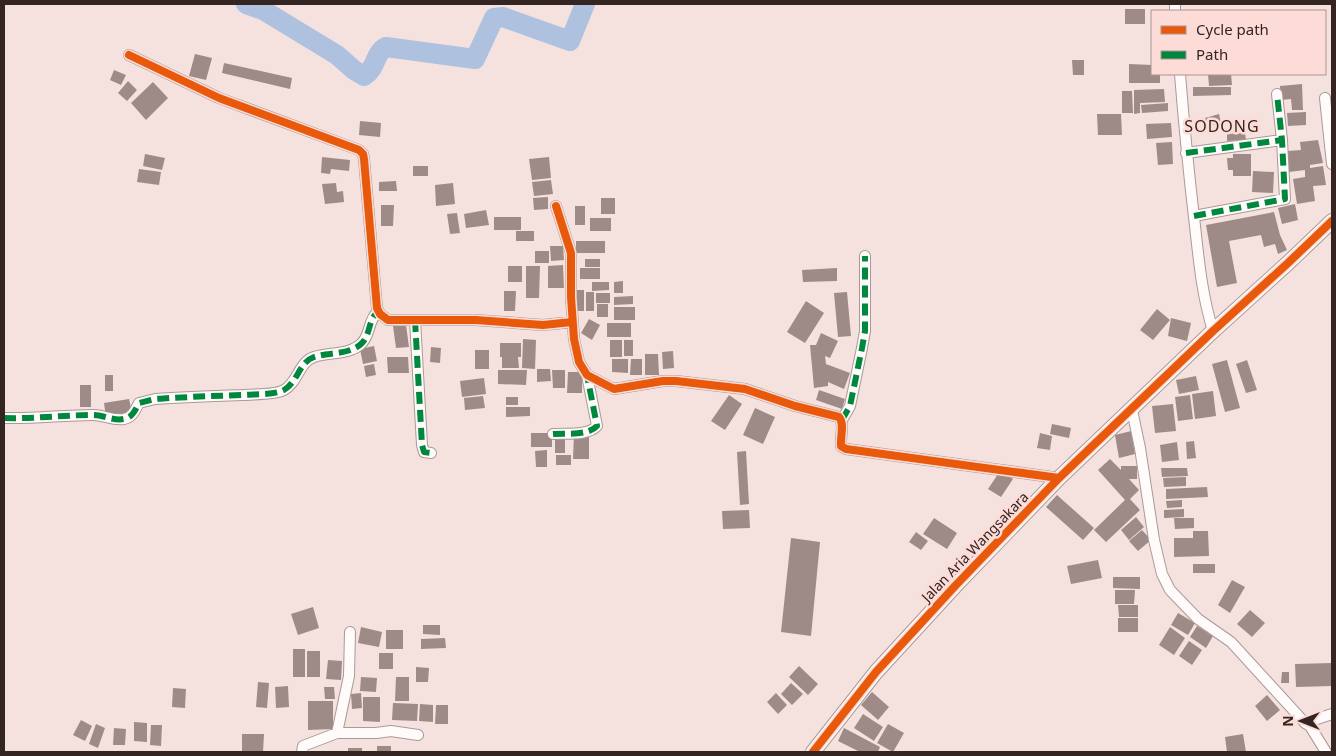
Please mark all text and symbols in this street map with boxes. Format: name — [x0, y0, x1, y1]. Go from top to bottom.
legend — [1151, 10, 1326, 75]
text: Cycle path — [1196, 19, 1269, 39]
text: Path — [1196, 44, 1228, 64]
district label: SODONG — [1184, 115, 1260, 137]
street label: Jalan Aria Wangsakara — [916, 487, 1032, 607]
north arrow — [1276, 696, 1326, 746]
text: N — [1278, 715, 1297, 727]

